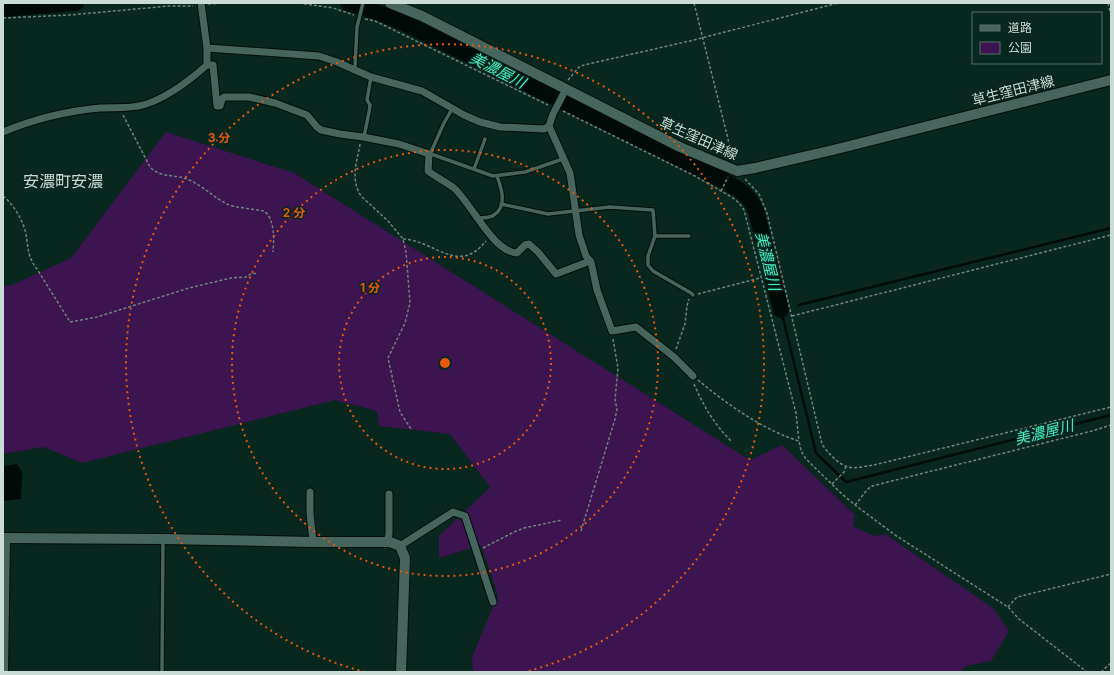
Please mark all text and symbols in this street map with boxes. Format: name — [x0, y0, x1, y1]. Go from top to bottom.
legend — [972, 12, 1102, 64]
text: 道路 — [1008, 20, 1032, 35]
text: 公園 — [1008, 40, 1032, 55]
water label: 美濃屋川 — [467, 48, 531, 93]
street label: 草生窪田津線 — [970, 72, 1056, 108]
street label: 草生窪田津線 — [657, 113, 741, 163]
text: 3 分 — [208, 130, 230, 145]
district label: 安濃町安濃 — [23, 171, 103, 191]
text: 2 分 — [283, 205, 305, 220]
water label: 美濃屋川 — [752, 230, 785, 294]
text: 1 分 — [360, 280, 380, 295]
centre of rings — [438, 356, 452, 370]
water label: 美濃屋川 — [1013, 415, 1077, 448]

